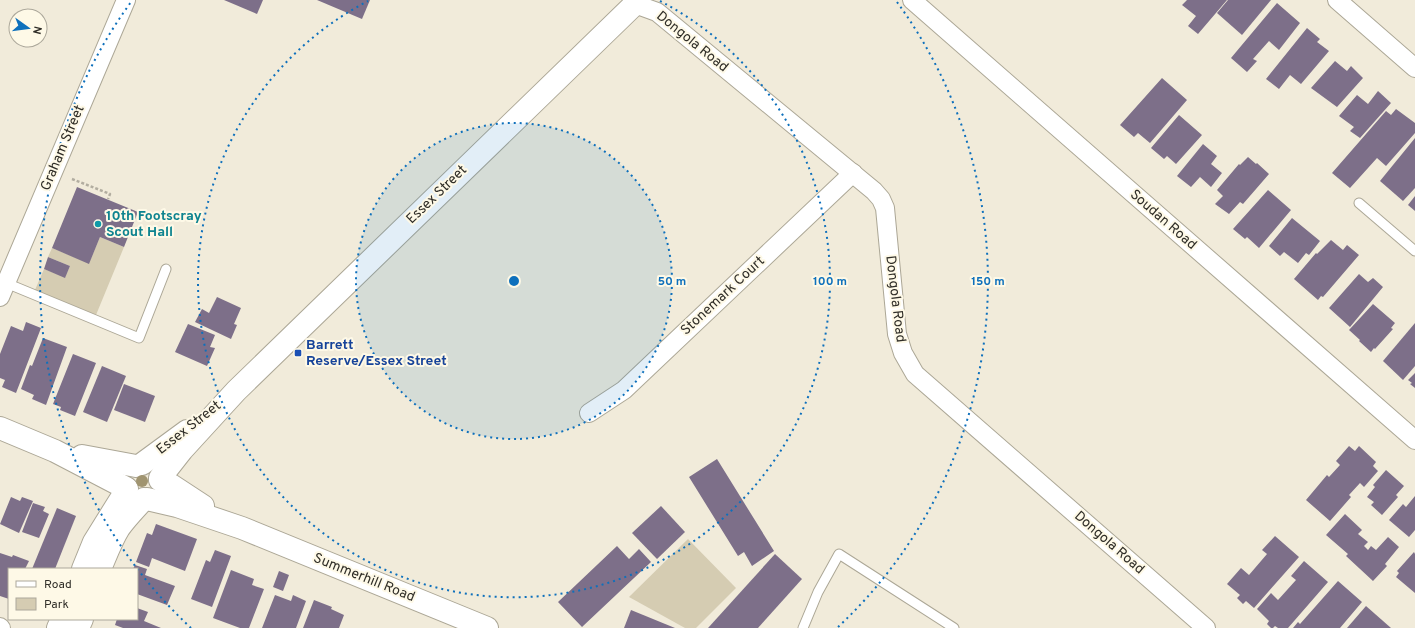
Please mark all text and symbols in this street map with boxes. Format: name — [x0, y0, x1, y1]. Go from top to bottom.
north arrow — [8, 8, 48, 48]
street label: Dongola Road — [653, 8, 731, 76]
text: N — [29, 25, 44, 36]
street label: Graham Street — [37, 103, 89, 193]
street label: Essex Street — [403, 162, 471, 228]
street label: Soudan Road — [1126, 186, 1200, 254]
place label: 10th Footscray Scout Hall — [106, 208, 202, 241]
marker: 10th Footscray Scout Hall — [93, 219, 103, 229]
street label: Stonemark Court — [678, 253, 768, 339]
street label: Dongola Road — [881, 254, 909, 344]
centre of rings — [507, 274, 521, 288]
text: 50 m — [658, 274, 686, 290]
text: 100 m — [813, 274, 847, 290]
text: 150 m — [971, 274, 1005, 290]
place label: Barrett Reserve/Essex Street — [306, 337, 447, 370]
marker: Barrett Reserve/Essex Street — [293, 348, 303, 358]
street label: Essex Street — [153, 398, 225, 458]
street label: Dongola Road — [1070, 508, 1148, 578]
street label: Summerhill Road — [311, 550, 417, 606]
legend — [8, 568, 138, 620]
text: Road — [44, 577, 72, 593]
text: Park — [44, 597, 69, 613]

